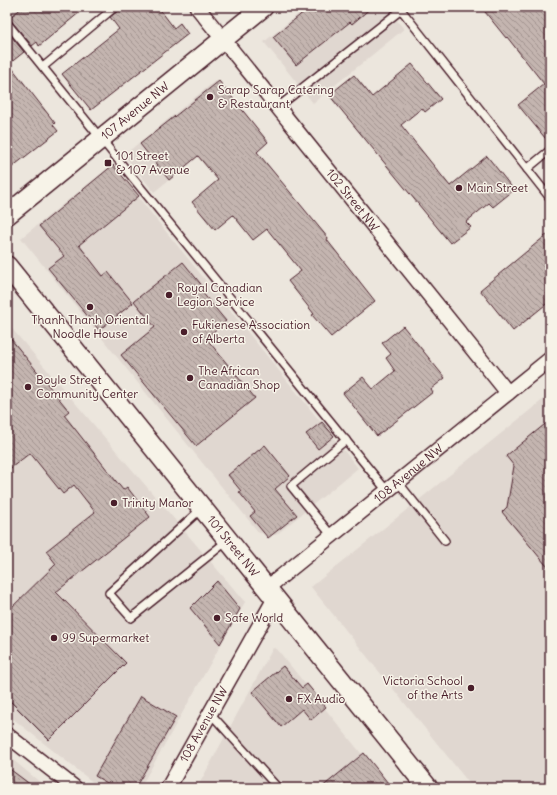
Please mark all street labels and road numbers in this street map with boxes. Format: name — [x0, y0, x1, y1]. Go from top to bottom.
street label: 107 Avenue NW — [98, 78, 172, 143]
street label: 102 Street NW — [323, 165, 383, 234]
street label: 108 Avenue NW — [370, 441, 446, 506]
street label: 101 Street NW — [204, 512, 263, 580]
street label: 108 Avenue NW — [176, 683, 231, 765]

